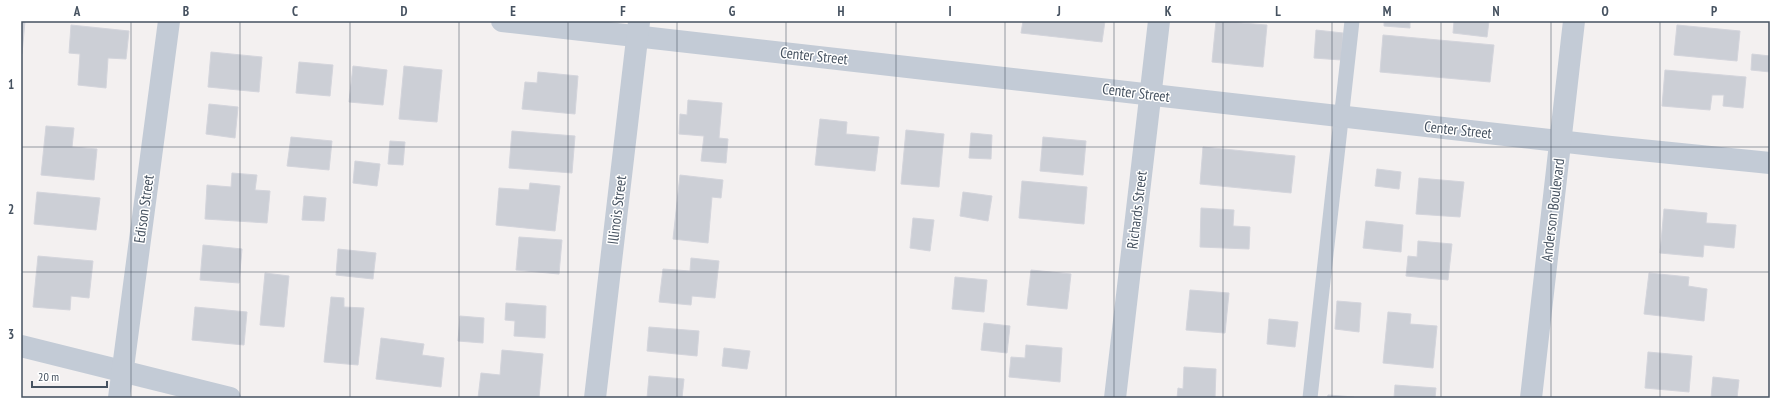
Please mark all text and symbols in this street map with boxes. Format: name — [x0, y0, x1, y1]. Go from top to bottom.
text: A — [73, 3, 81, 20]
text: B — [183, 3, 189, 20]
text: C — [292, 3, 298, 20]
text: D — [401, 3, 408, 20]
text: E — [510, 3, 516, 20]
text: F — [620, 3, 626, 20]
text: G — [729, 3, 736, 20]
text: H — [838, 3, 845, 20]
text: I — [948, 3, 952, 20]
text: J — [1056, 3, 1061, 20]
text: K — [1165, 3, 1172, 20]
text: L — [1275, 3, 1281, 20]
text: M — [1383, 3, 1392, 20]
text: N — [1492, 3, 1500, 20]
text: O — [1601, 3, 1609, 20]
text: P — [1711, 3, 1717, 20]
street label: Center Street — [779, 43, 849, 68]
text: 1 — [8, 76, 14, 93]
street label: Center Street — [1101, 79, 1171, 106]
street label: Center Street — [1423, 117, 1493, 142]
street label: Anderson Boulevard — [1537, 157, 1568, 263]
street label: Richards Street — [1122, 170, 1151, 250]
street label: Edison Street — [129, 174, 158, 244]
street label: Illinois Street — [603, 174, 630, 246]
text: 2 — [8, 201, 14, 218]
text: 3 — [8, 326, 14, 343]
scale bar — [32, 363, 107, 389]
text: 20 m — [38, 369, 59, 384]

